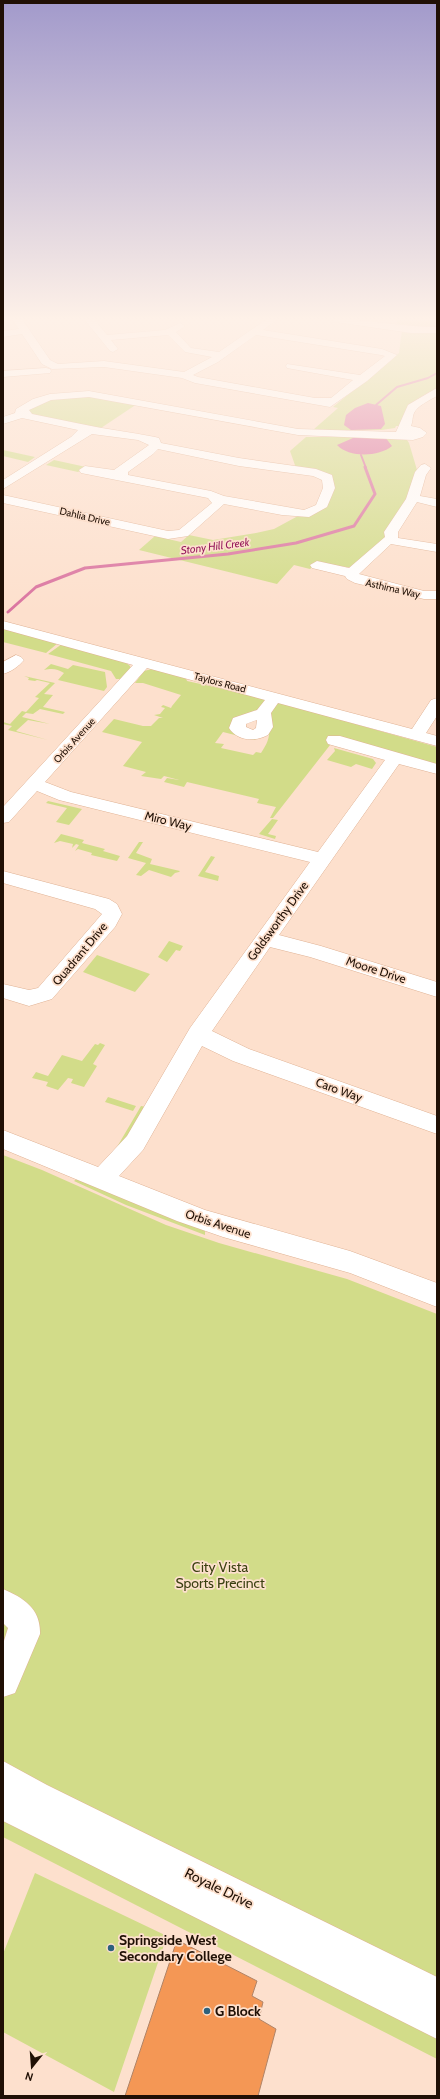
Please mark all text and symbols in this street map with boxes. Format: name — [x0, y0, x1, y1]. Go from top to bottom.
street label: Dahlia Drive — [58, 504, 111, 529]
water label: Stony Hill Creek — [180, 535, 250, 557]
street label: Asthima Way — [364, 576, 422, 601]
street label: Taylors Road — [192, 669, 247, 696]
street label: Orbis Avenue — [51, 715, 98, 766]
street label: Miro Way — [143, 807, 193, 834]
street label: Goldsworthy Drive — [244, 878, 311, 963]
street label: Quadrant Drive — [49, 919, 110, 988]
street label: Moore Drive — [344, 953, 408, 986]
street label: Caro Way — [314, 1074, 365, 1105]
street label: Orbis Avenue — [184, 1206, 253, 1241]
park label: City Vista Sports Precinct — [175, 1558, 265, 1592]
street label: Royale Drive — [182, 1864, 256, 1912]
place label: Springside West Secondary College — [119, 1931, 232, 1965]
marker: Springside West Secondary College — [106, 1943, 116, 1953]
place label: G Block — [215, 2002, 261, 2020]
marker: G Block — [202, 2006, 212, 2016]
north arrow — [12, 2047, 52, 2087]
text: N — [23, 2069, 35, 2084]

